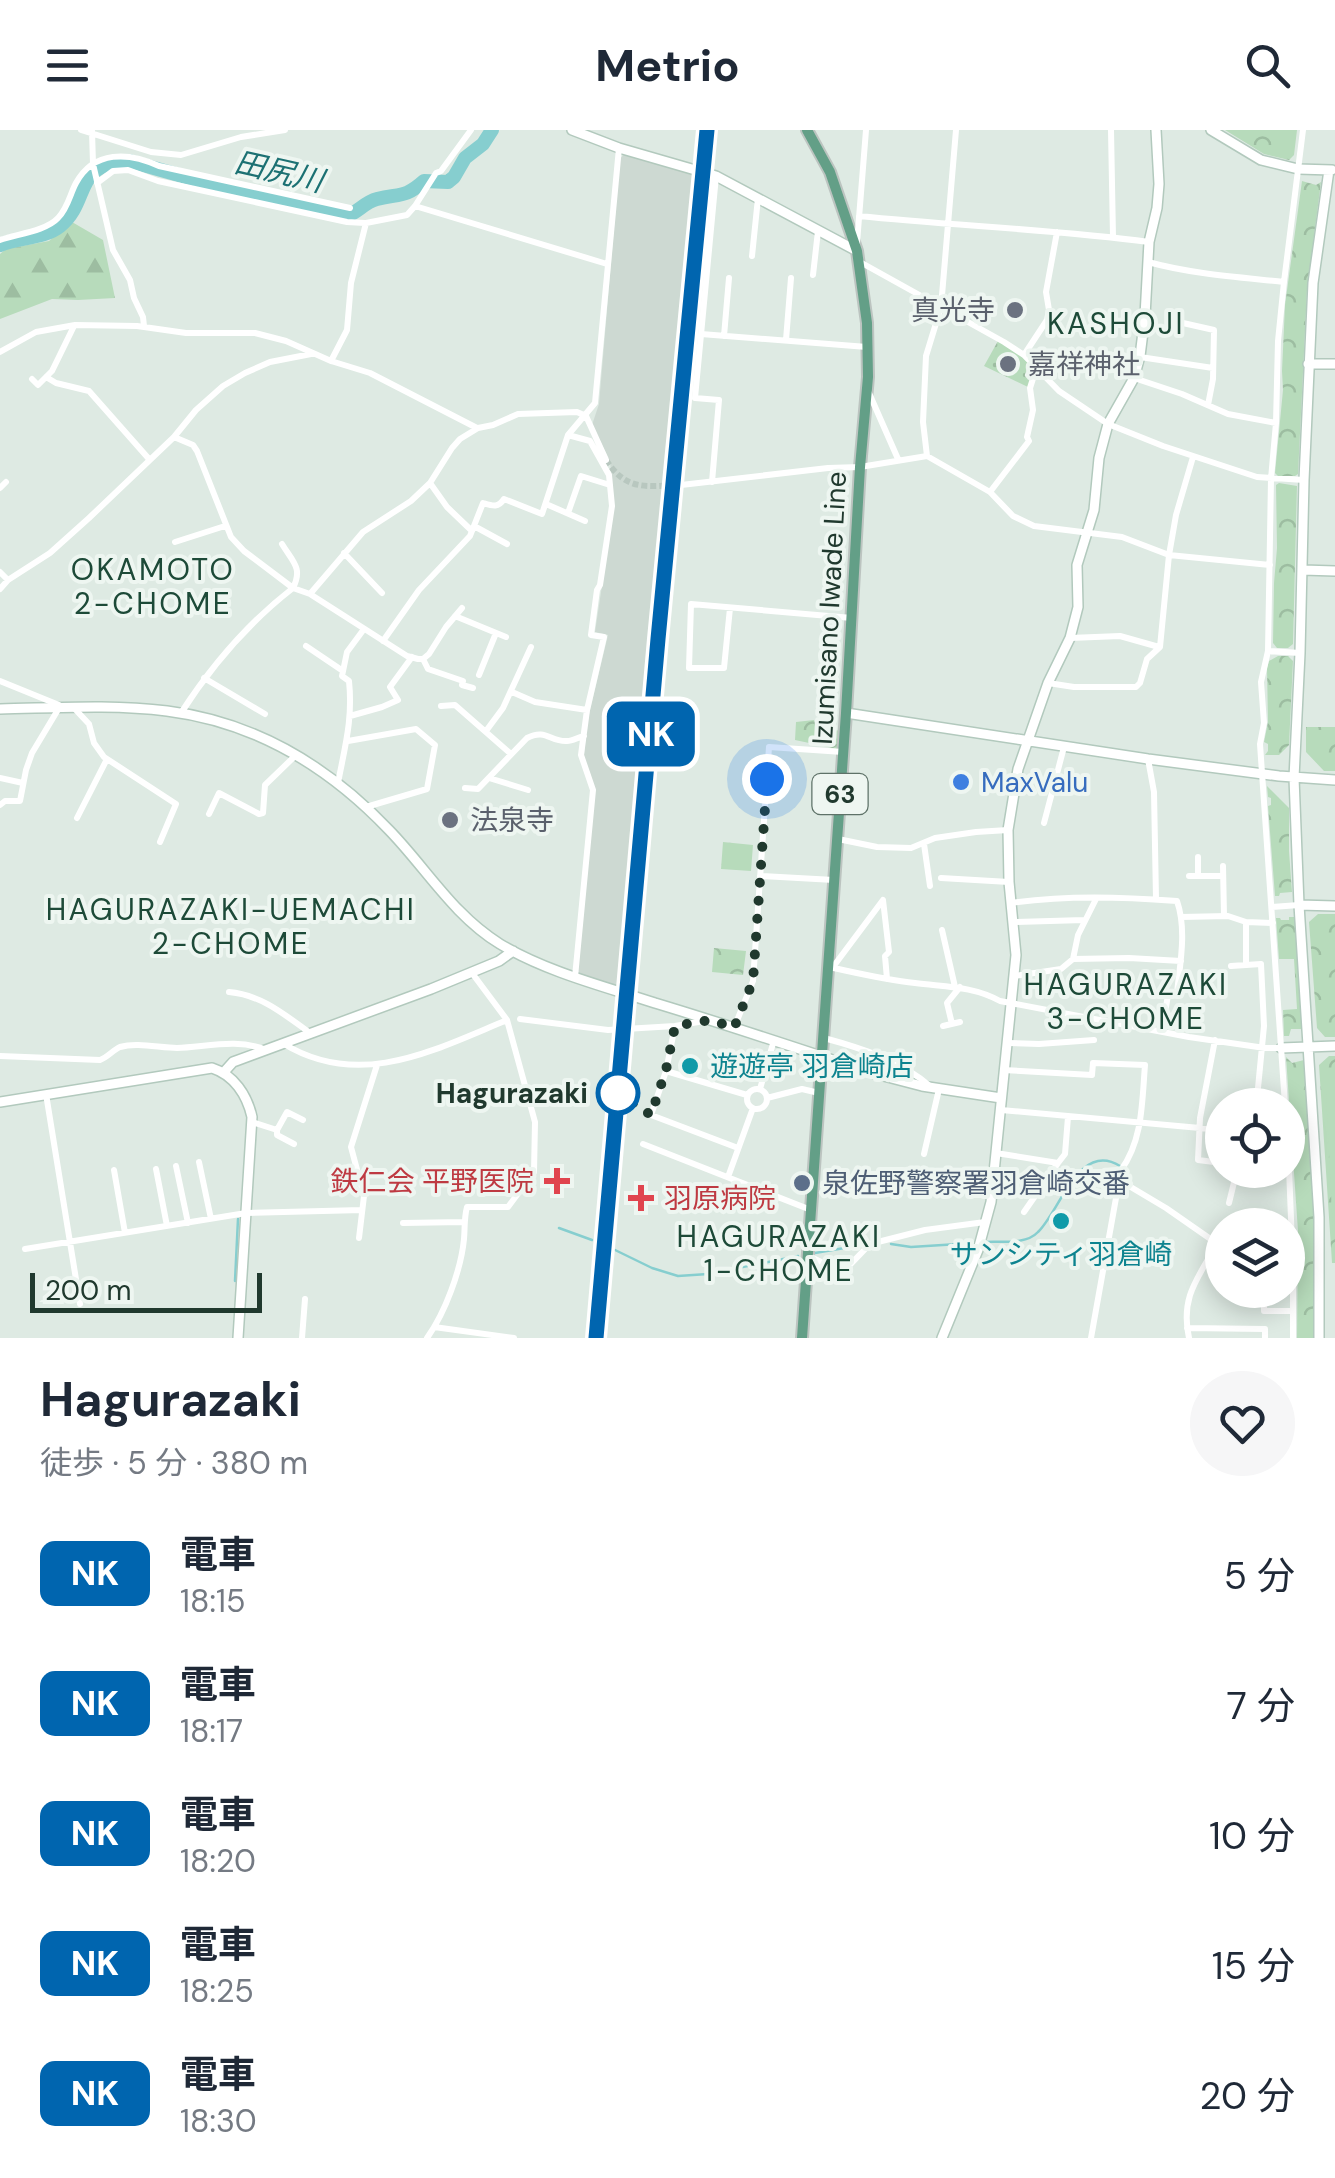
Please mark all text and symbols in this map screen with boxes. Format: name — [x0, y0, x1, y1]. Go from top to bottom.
text: Metrio — [595, 36, 740, 95]
icon: menu — [40, 38, 95, 93]
icon: search — [1240, 38, 1295, 93]
water label: 田尻川 — [231, 142, 330, 201]
place label: 真光寺 — [911, 292, 995, 329]
marker: 真光寺 — [1004, 299, 1026, 321]
district label: KASHOJI — [1047, 304, 1185, 343]
place label: 嘉祥神社 — [1028, 346, 1140, 383]
marker: 嘉祥神社 — [997, 353, 1019, 375]
street label: Izumisano Iwade Line — [804, 470, 855, 746]
district label: OKAMOTO 2-CHOME — [71, 550, 235, 623]
line badge: NK — [606, 702, 696, 766]
text: NK — [627, 711, 675, 757]
your location — [742, 754, 792, 804]
place label: MaxValu — [981, 764, 1088, 801]
marker: MaxValu — [950, 771, 972, 793]
road number: 63 — [812, 774, 868, 814]
place label: 法泉寺 — [470, 802, 554, 839]
marker: 法泉寺 — [439, 809, 461, 831]
district label: HAGURAZAKI-UEMACHI 2-CHOME — [46, 890, 416, 963]
district label: HAGURAZAKI 3-CHOME — [1024, 965, 1228, 1038]
place label: 遊遊亭 羽倉崎店 — [710, 1048, 913, 1085]
marker: 遊遊亭 羽倉崎店 — [679, 1055, 701, 1077]
marker: Hagurazaki — [597, 1072, 639, 1114]
place label: Hagurazaki — [436, 1075, 588, 1112]
map controls — [1205, 1088, 1305, 1308]
button: locate — [1205, 1088, 1305, 1188]
place label: 鉄仁会 平野医院 — [331, 1163, 534, 1200]
place label: 泉佐野警察署羽倉崎交番 — [822, 1165, 1130, 1202]
marker: 鉄仁会 平野医院 — [544, 1168, 570, 1194]
marker: 泉佐野警察署羽倉崎交番 — [791, 1172, 813, 1194]
place label: 羽原病院 — [664, 1180, 776, 1217]
marker: 羽原病院 — [628, 1185, 654, 1211]
button: layers — [1205, 1208, 1305, 1308]
marker: サンシティ羽倉崎 — [1050, 1210, 1072, 1232]
district label: HAGURAZAKI 1-CHOME — [677, 1217, 881, 1290]
place label: サンシティ羽倉崎 — [950, 1236, 1172, 1273]
scale bar — [30, 1268, 262, 1312]
text: 200 m — [45, 1272, 132, 1309]
text: Hagurazaki — [40, 1368, 301, 1431]
button: heart — [1190, 1371, 1295, 1476]
text: 徒歩 · 5 分 · 380 m — [40, 1442, 308, 1484]
text: 電車 — [180, 1530, 256, 1580]
text: NK — [71, 1550, 119, 1596]
text: 5 分 — [1224, 1551, 1295, 1601]
text: 18:15 — [180, 1580, 245, 1622]
text: 電車 — [180, 1660, 256, 1710]
text: NK — [71, 1680, 119, 1726]
text: 7 分 — [1227, 1681, 1295, 1731]
text: 18:17 — [180, 1710, 243, 1752]
text: 電車 — [180, 1790, 256, 1840]
text: NK — [71, 1810, 119, 1856]
text: 10 分 — [1209, 1811, 1295, 1861]
text: 18:20 — [180, 1840, 256, 1882]
text: 電車 — [180, 1920, 256, 1970]
text: NK — [71, 1940, 119, 1986]
text: 15 分 — [1212, 1941, 1295, 1991]
text: 18:25 — [180, 1970, 254, 2012]
text: 電車 — [180, 2050, 256, 2100]
text: NK — [71, 2070, 119, 2116]
text: 20 分 — [1199, 2071, 1295, 2121]
text: 18:30 — [180, 2100, 257, 2142]

